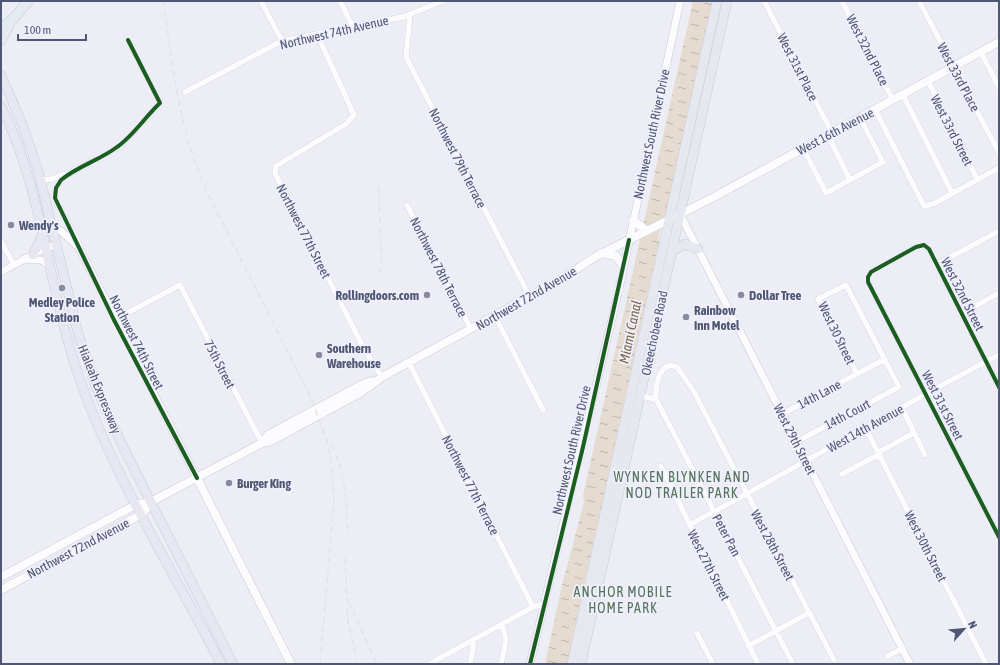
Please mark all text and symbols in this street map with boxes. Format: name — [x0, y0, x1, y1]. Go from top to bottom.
street label: West 32nd Place — [843, 12, 892, 89]
street label: Northwest 74th Avenue — [278, 13, 390, 52]
scale bar — [18, 16, 86, 42]
text: 100 m — [24, 23, 51, 37]
street label: West 31st Place — [774, 31, 821, 104]
street label: West 33rd Place — [934, 40, 983, 114]
street label: Northwest South River Drive — [630, 68, 673, 200]
street label: West 33rd Street — [927, 92, 976, 168]
street label: West 16th Avenue — [794, 105, 876, 158]
street label: Northwest 79th Terrace — [426, 106, 489, 211]
street label: Northwest 77th Street — [273, 182, 334, 281]
street label: Northwest 78th Terrace — [407, 215, 470, 320]
place label: Wendy's — [18, 218, 59, 233]
marker: Wendy's — [6, 220, 16, 230]
street label: West 32nd Street — [938, 255, 988, 334]
street label: Northwest 72nd Avenue — [473, 263, 579, 333]
marker: Medley Police Station — [57, 283, 67, 293]
place label: Rollingdoors.com — [335, 288, 419, 303]
place label: Dollar Tree — [749, 288, 802, 303]
street label: Okeechobee Road — [638, 289, 671, 377]
marker: Rollingdoors.com — [422, 290, 432, 300]
marker: Dollar Tree — [736, 290, 746, 300]
street label: Northwest 74th Street — [106, 293, 167, 392]
place label: Medley Police Station — [29, 295, 95, 325]
water label: Miami Canal — [616, 299, 645, 365]
street label: West 30 Street — [815, 300, 858, 367]
place label: Rainbow Inn Motel — [694, 303, 740, 333]
marker: Rainbow Inn Motel — [681, 312, 691, 322]
street label: 75th Street — [201, 337, 238, 391]
place label: Southern Warehouse — [326, 341, 381, 371]
street label: Hialeah Expressway — [75, 342, 124, 437]
marker: Southern Warehouse — [314, 350, 324, 360]
street label: West 31st Street — [919, 368, 967, 443]
street label: 14th Lane — [795, 377, 844, 412]
street label: Northwest South River Drive — [549, 384, 594, 516]
street label: 14th Court — [822, 396, 873, 433]
street label: West 29th Street — [770, 401, 819, 477]
street label: West 14th Avenue — [824, 401, 906, 456]
street label: Northwest 77th Terrace — [439, 433, 502, 538]
district label: WYNKEN BLYNKEN AND NOD TRAILER PARK — [613, 469, 751, 501]
place label: Burger King — [237, 476, 291, 491]
marker: Burger King — [224, 478, 234, 488]
street label: West 28th Street — [748, 507, 798, 583]
street label: West 30th Street — [901, 508, 950, 584]
street label: Peter Pan — [709, 512, 744, 559]
street label: Northwest 72nd Avenue — [25, 515, 132, 582]
street label: West 27th Street — [684, 527, 733, 603]
district label: ANCHOR MOBILE HOME PARK — [574, 584, 672, 616]
north arrow — [944, 609, 984, 649]
text: N — [966, 619, 980, 630]

